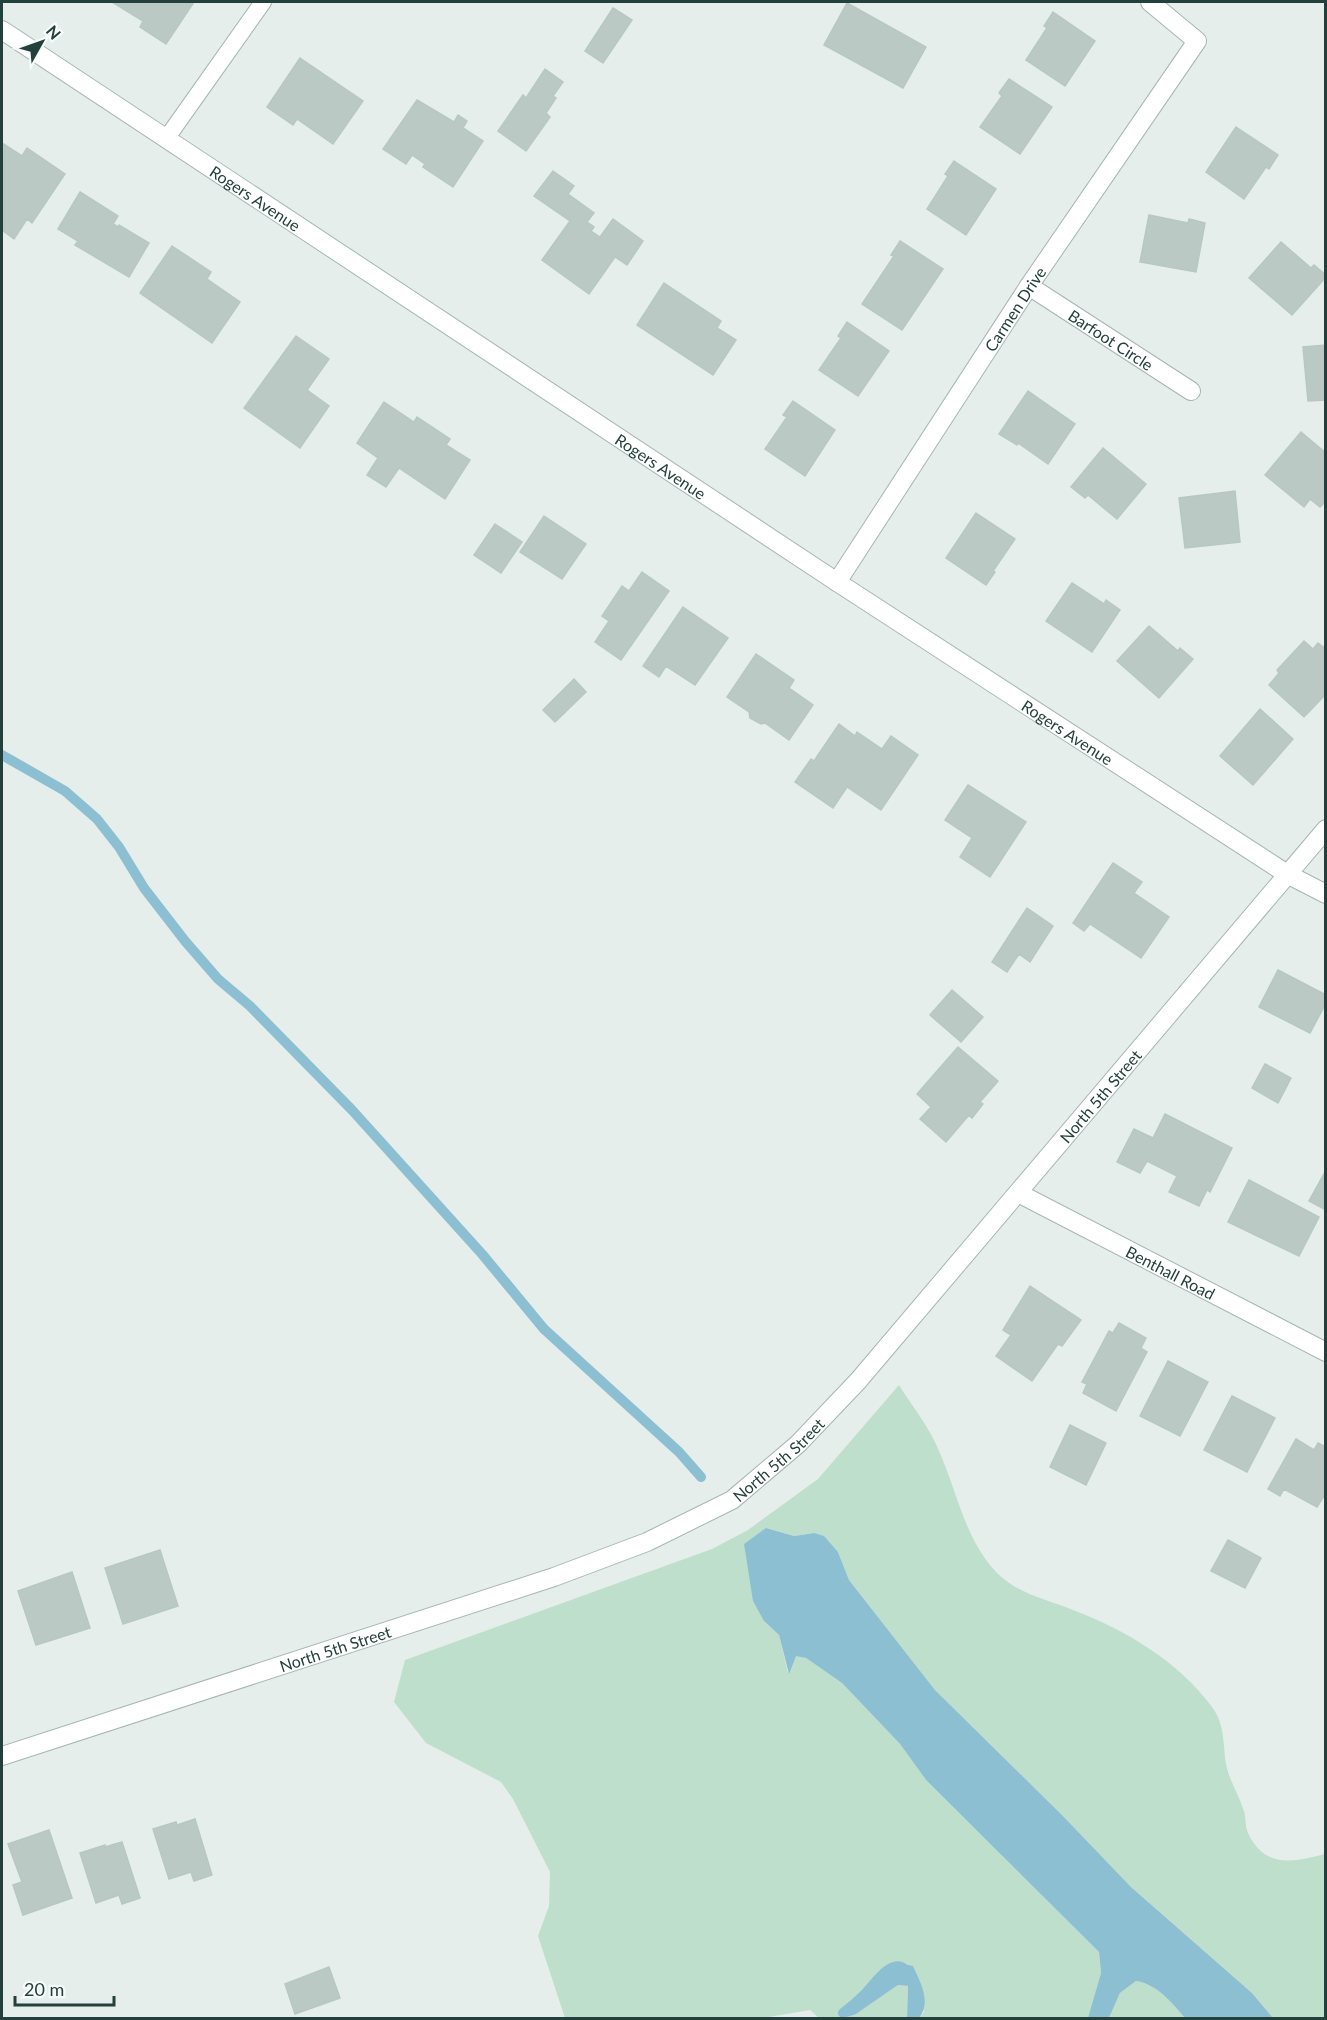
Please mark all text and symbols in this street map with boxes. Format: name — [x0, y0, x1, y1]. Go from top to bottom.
north arrow — [12, 12, 72, 72]
text: N — [43, 21, 65, 43]
street label: Rogers Avenue — [207, 161, 304, 234]
street label: Carmen Drive — [980, 263, 1049, 354]
street label: Barfoot Circle — [1065, 305, 1157, 374]
street label: Rogers Avenue — [612, 429, 710, 502]
street label: Rogers Avenue — [1019, 695, 1117, 768]
street label: North 5th Street — [1055, 1045, 1145, 1146]
street label: Benthall Road — [1123, 1241, 1218, 1303]
street label: North 5th Street — [729, 1413, 828, 1505]
street label: North 5th Street — [277, 1621, 393, 1675]
scale bar — [15, 1969, 114, 2007]
text: 20 m — [24, 1978, 64, 2000]

